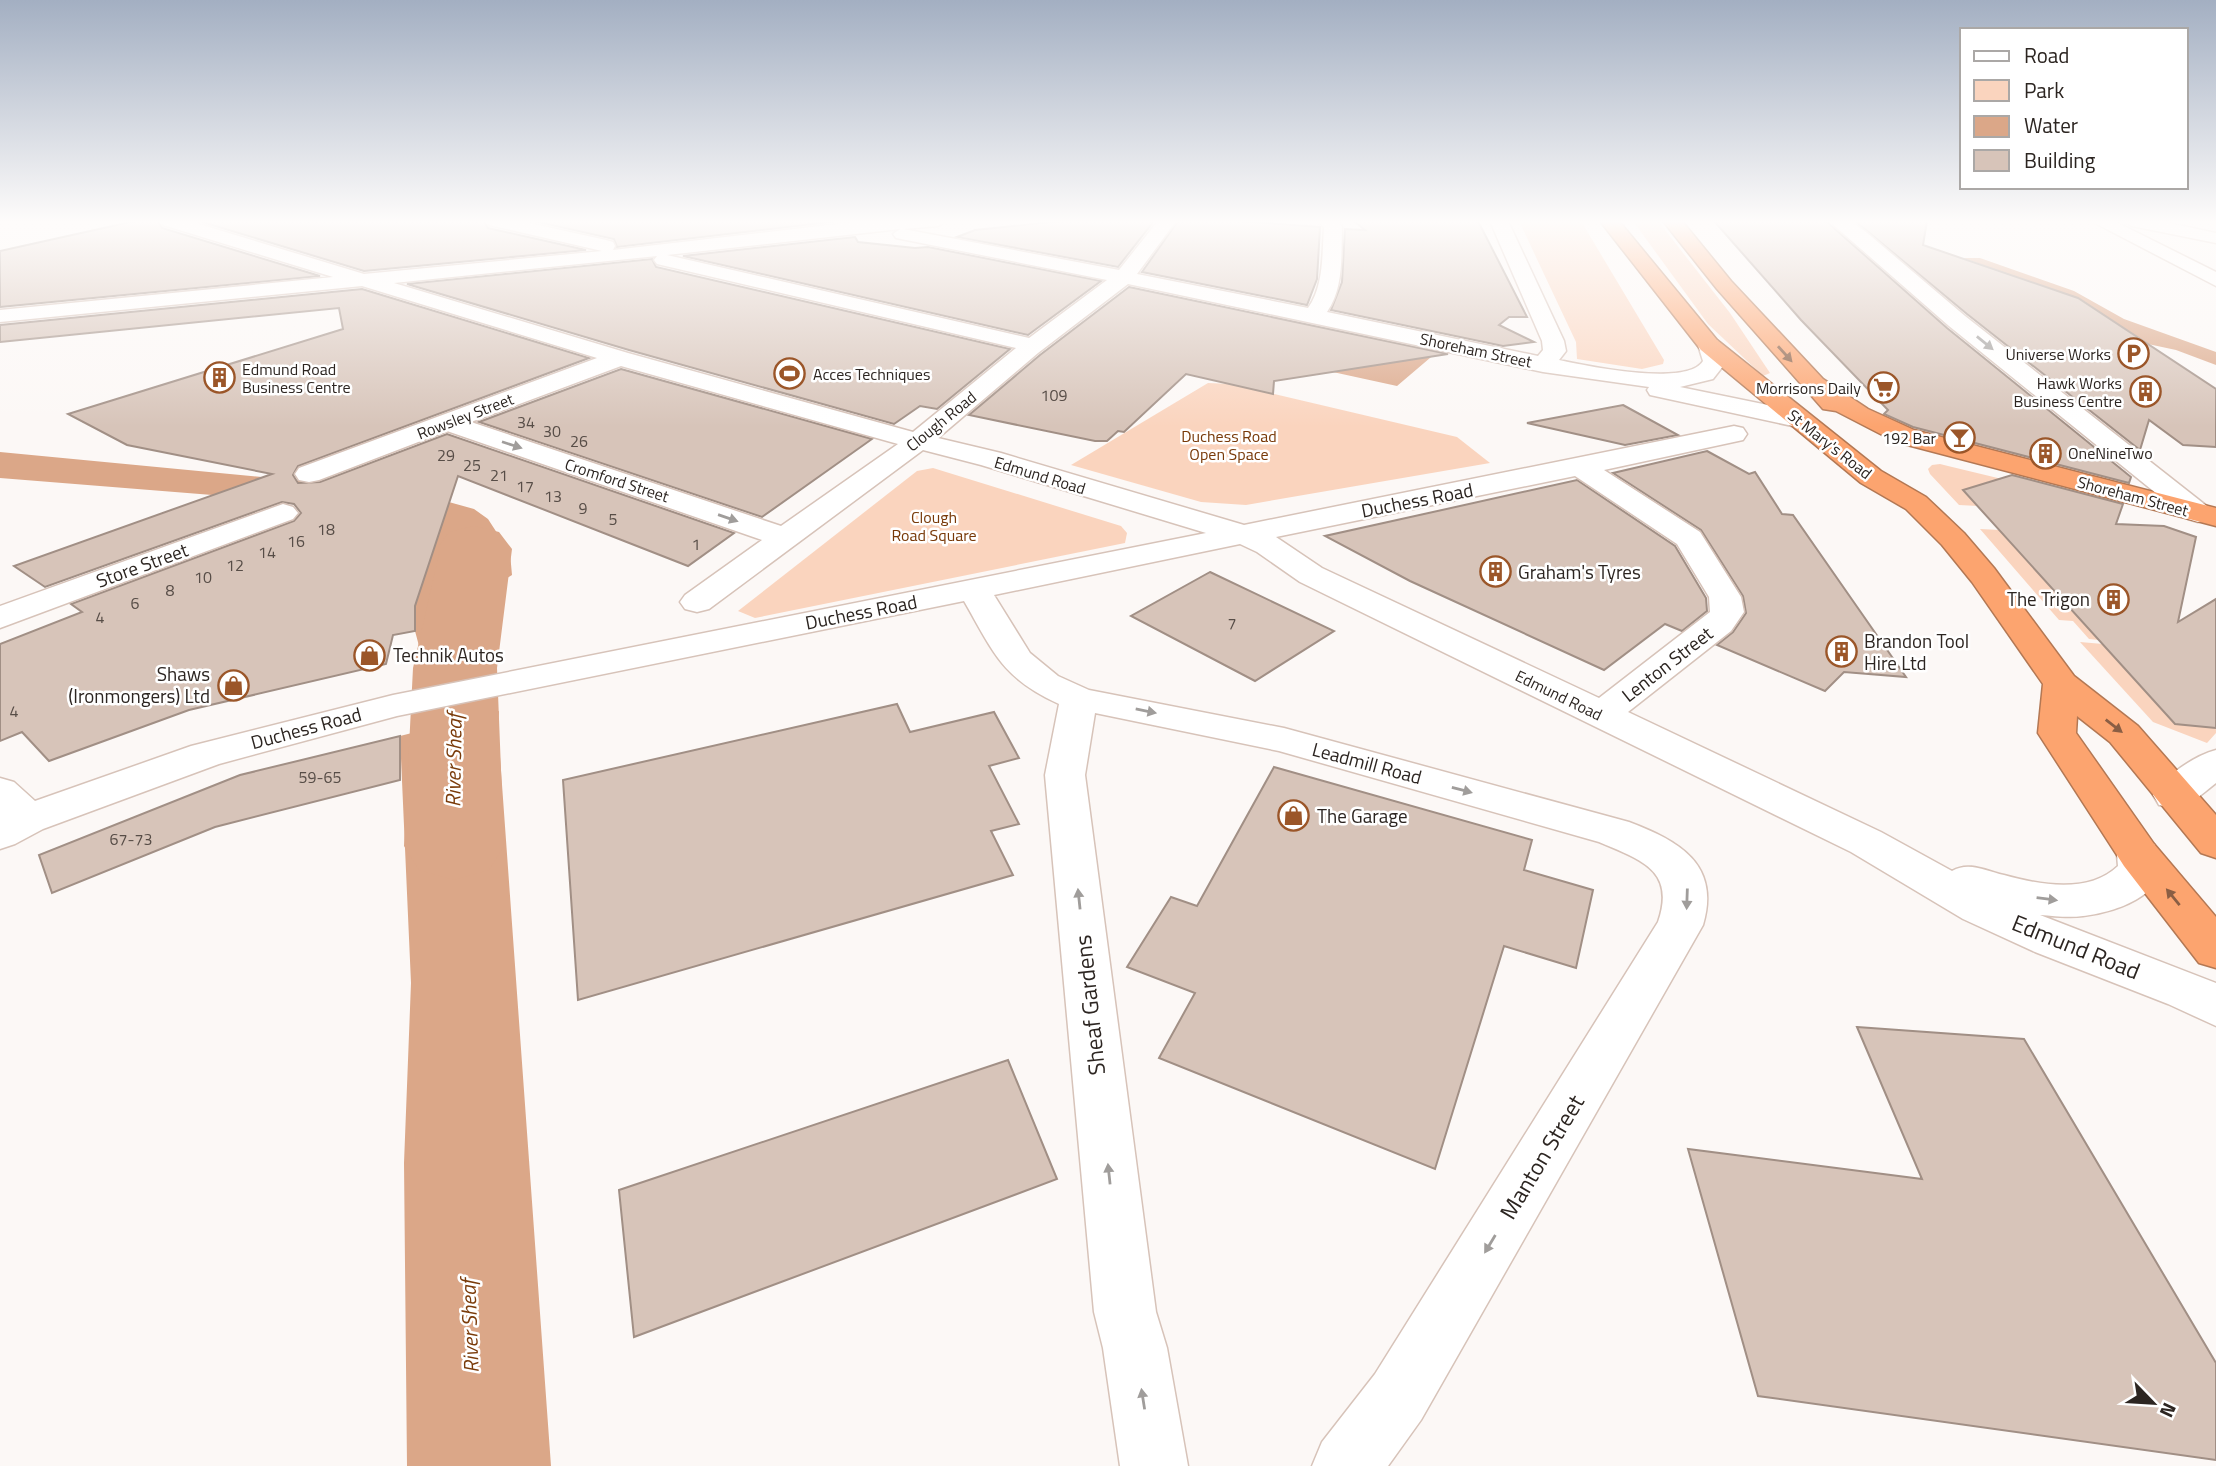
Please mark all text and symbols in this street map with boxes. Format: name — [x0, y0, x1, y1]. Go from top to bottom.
legend — [1960, 28, 2188, 189]
text: Road — [2024, 39, 2069, 71]
text: Park — [2024, 74, 2064, 106]
text: Water — [2024, 109, 2078, 141]
text: Building — [2024, 144, 2096, 176]
street label: Shoreham Street — [1418, 326, 1535, 374]
one-way arrow — [1977, 335, 1994, 350]
parking icon: Universe Works — [2117, 337, 2151, 371]
place label: Universe Works — [2005, 342, 2111, 366]
one-way arrow — [1777, 345, 1793, 363]
place label: Edmund Road Business Centre — [242, 357, 351, 399]
sports icon: Acces Techniques — [773, 357, 807, 391]
building icon: Edmund Road Business Centre — [202, 361, 236, 395]
place label: Acces Techniques — [813, 362, 930, 386]
supermarket icon: Morrisons Daily — [1867, 371, 1901, 405]
place label: Hawk Works Business Centre — [2013, 371, 2122, 413]
building icon: Hawk Works Business Centre — [2128, 375, 2162, 409]
place label: Morrisons Daily — [1756, 376, 1861, 400]
house number: 109 — [1041, 383, 1067, 407]
street label: Clough Road — [901, 385, 981, 457]
street label: Rowsley Street — [413, 386, 517, 445]
street label: St Mary's Road — [1783, 403, 1877, 485]
house number: 34 — [517, 410, 535, 434]
house number: 30 — [543, 419, 561, 443]
bar icon: 192 Bar — [1942, 421, 1976, 455]
park label: Duchess Road Open Space — [1181, 424, 1277, 466]
place label: 192 Bar — [1882, 426, 1936, 450]
house number: 26 — [570, 429, 588, 453]
building icon: OneNineTwo — [2028, 436, 2062, 470]
one-way arrow — [502, 440, 523, 451]
place label: OneNineTwo — [2068, 441, 2153, 465]
house number: 29 — [437, 443, 455, 467]
street label: Edmund Road — [991, 450, 1089, 500]
street label: Cromford Street — [562, 452, 672, 508]
house number: 25 — [463, 453, 481, 477]
house number: 21 — [490, 463, 508, 487]
street label: Shoreham Street — [2075, 470, 2191, 522]
house number: 17 — [516, 474, 534, 498]
street label: Duchess Road — [1358, 474, 1475, 525]
house number: 13 — [544, 484, 562, 508]
house number: 9 — [579, 496, 588, 520]
park label: Clough Road Square — [891, 505, 977, 547]
house number: 5 — [609, 507, 618, 531]
one-way arrow — [717, 512, 738, 523]
house number: 18 — [317, 517, 335, 541]
house number: 16 — [287, 529, 305, 553]
house number: 1 — [692, 532, 700, 556]
street label: Store Street — [92, 534, 192, 595]
house number: 14 — [258, 540, 276, 564]
house number: 12 — [226, 553, 244, 577]
building icon: Graham's Tyres — [1478, 555, 1512, 589]
place label: Graham's Tyres — [1518, 557, 1641, 586]
house number: 10 — [194, 565, 212, 589]
house number: 8 — [166, 578, 175, 602]
building icon: The Trigon — [2096, 582, 2130, 616]
place label: The Trigon — [2007, 584, 2090, 613]
street label: Duchess Road — [802, 586, 919, 637]
house number: 6 — [131, 591, 140, 615]
house number: 4 — [96, 605, 105, 629]
house number: 7 — [1228, 611, 1236, 635]
street label: Lenton Street — [1615, 618, 1719, 709]
place label: Brandon Tool Hire Ltd — [1864, 626, 1969, 677]
building icon: Brandon Tool Hire Ltd — [1824, 635, 1858, 669]
shop icon: Technik Autos — [353, 638, 387, 672]
place label: Technik Autos — [393, 640, 504, 669]
place label: Shaws (Ironmongers) Ltd — [68, 659, 210, 710]
street label: Edmund Road — [1511, 664, 1607, 726]
shop icon: Shaws (Ironmongers) Ltd — [216, 668, 250, 702]
house number: 4 — [10, 699, 19, 723]
street label: Duchess Road — [247, 699, 364, 756]
one-way arrow — [1135, 706, 1157, 717]
water label: River Sheaf — [436, 709, 470, 807]
one-way arrow — [2105, 719, 2123, 734]
street label: Leadmill Road — [1309, 734, 1425, 791]
house number: 59-65 — [299, 765, 341, 789]
one-way arrow — [1451, 785, 1472, 795]
shop icon: The Garage — [1277, 799, 1311, 833]
place label: The Garage — [1317, 801, 1408, 830]
house number: 67-73 — [110, 827, 152, 851]
one-way arrow — [1073, 888, 1084, 910]
one-way arrow — [1681, 888, 1692, 910]
one-way arrow — [2166, 889, 2181, 907]
one-way arrow — [2036, 894, 2058, 905]
street label: Edmund Road — [2007, 905, 2146, 988]
street label: Sheaf Gardens — [1065, 933, 1114, 1077]
street label: Manton Street — [1491, 1088, 1593, 1226]
one-way arrow — [1103, 1163, 1114, 1185]
one-way arrow — [1483, 1234, 1496, 1253]
water label: River Sheaf — [451, 1275, 487, 1374]
north arrow — [2118, 1368, 2188, 1438]
one-way arrow — [1137, 1388, 1148, 1410]
text: N — [2153, 1398, 2185, 1422]

